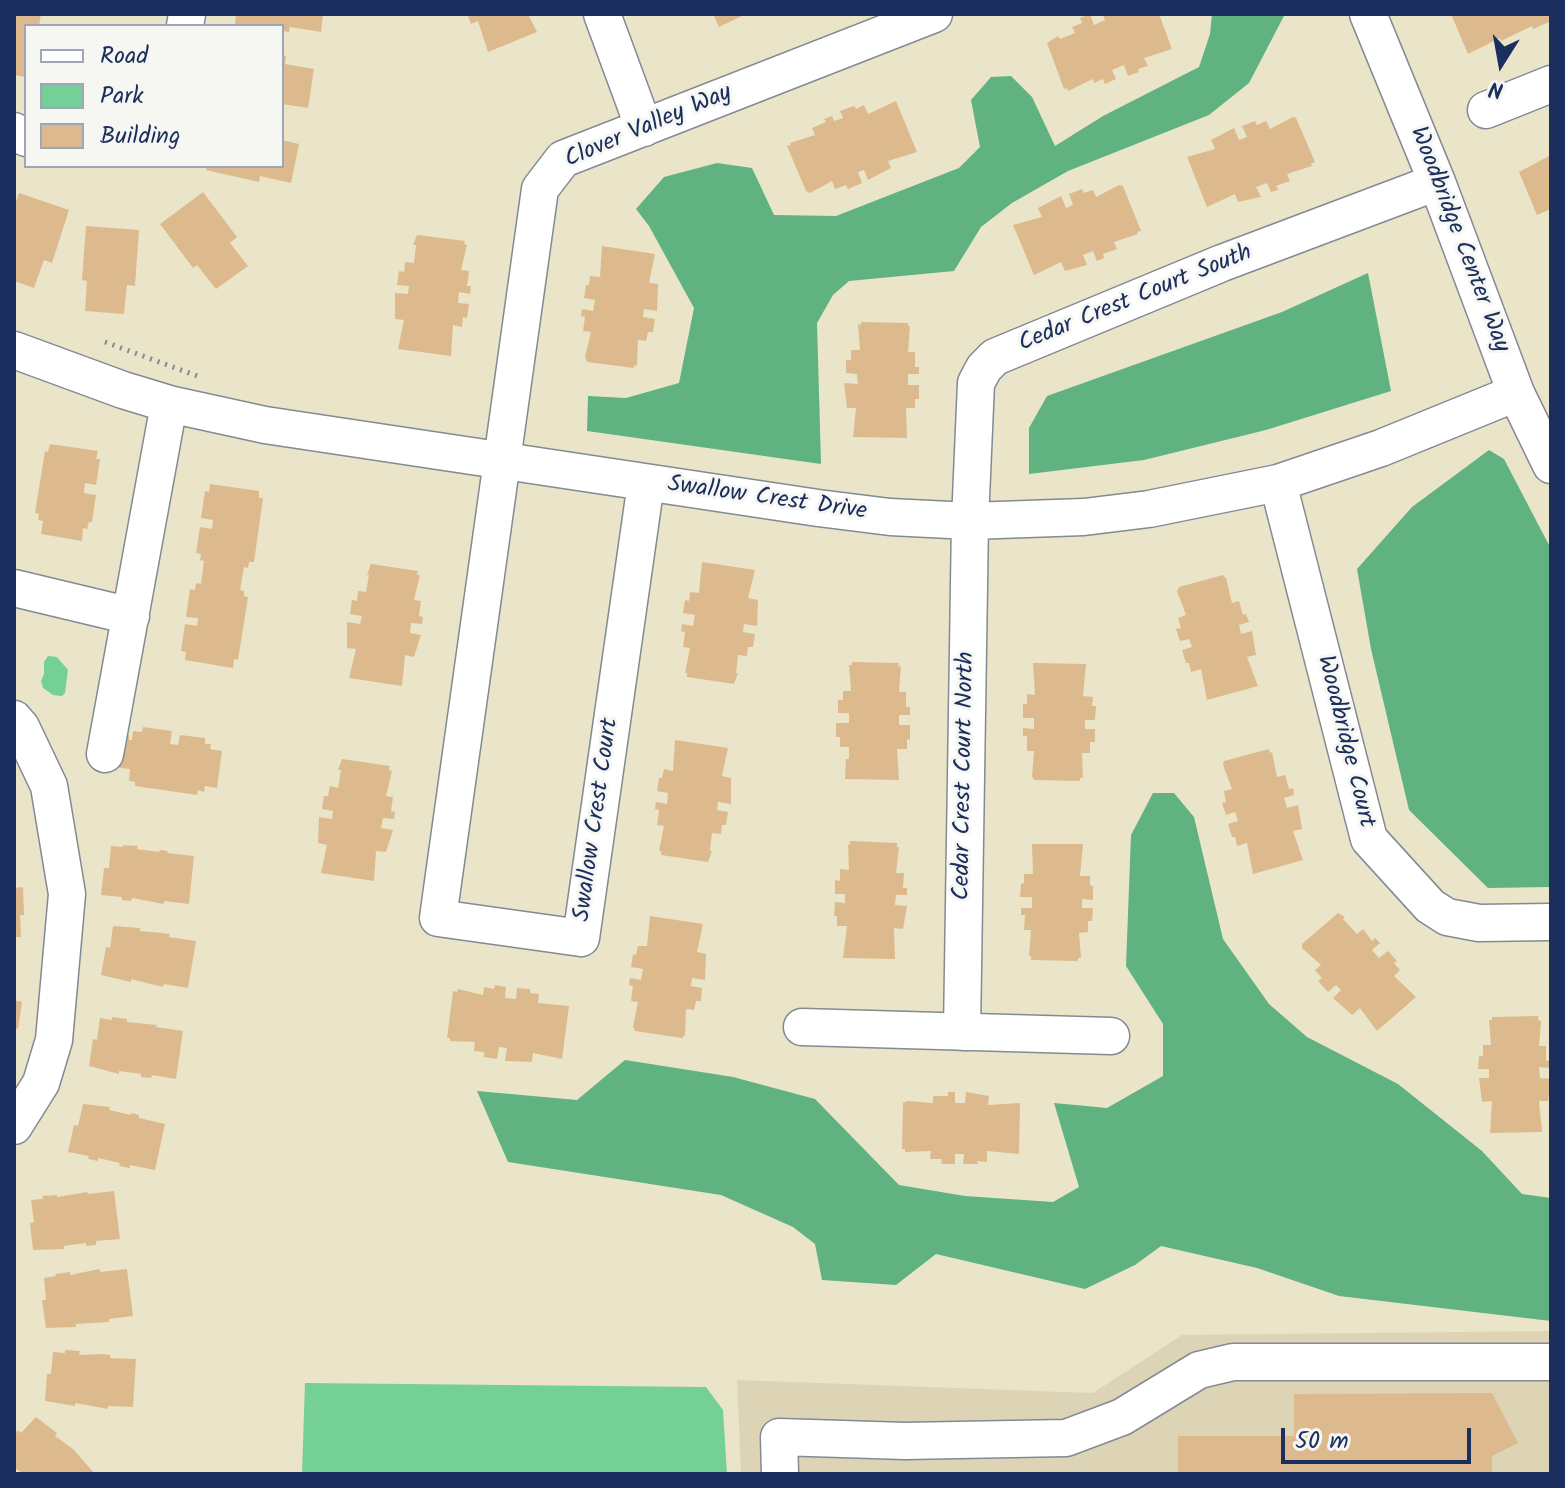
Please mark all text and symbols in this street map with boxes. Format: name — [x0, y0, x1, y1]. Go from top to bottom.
legend — [24, 24, 284, 168]
north arrow — [1461, 24, 1541, 104]
text: Road — [100, 37, 148, 76]
text: N — [1486, 70, 1506, 107]
text: Park — [100, 77, 144, 116]
street label: Clover Valley Way — [561, 80, 737, 176]
text: Building — [100, 117, 180, 156]
street label: Woodbridge Center Way — [1402, 123, 1514, 357]
street label: Cedar Crest Court South — [1015, 240, 1257, 360]
street label: Swallow Crest Drive — [666, 472, 868, 528]
street label: Cedar Crest Court North — [949, 651, 983, 901]
street label: Woodbridge Court — [1309, 653, 1379, 831]
street label: Swallow Crest Court — [569, 717, 627, 923]
scale bar — [1285, 1412, 1475, 1462]
text: 50 m — [1295, 1422, 1349, 1461]

